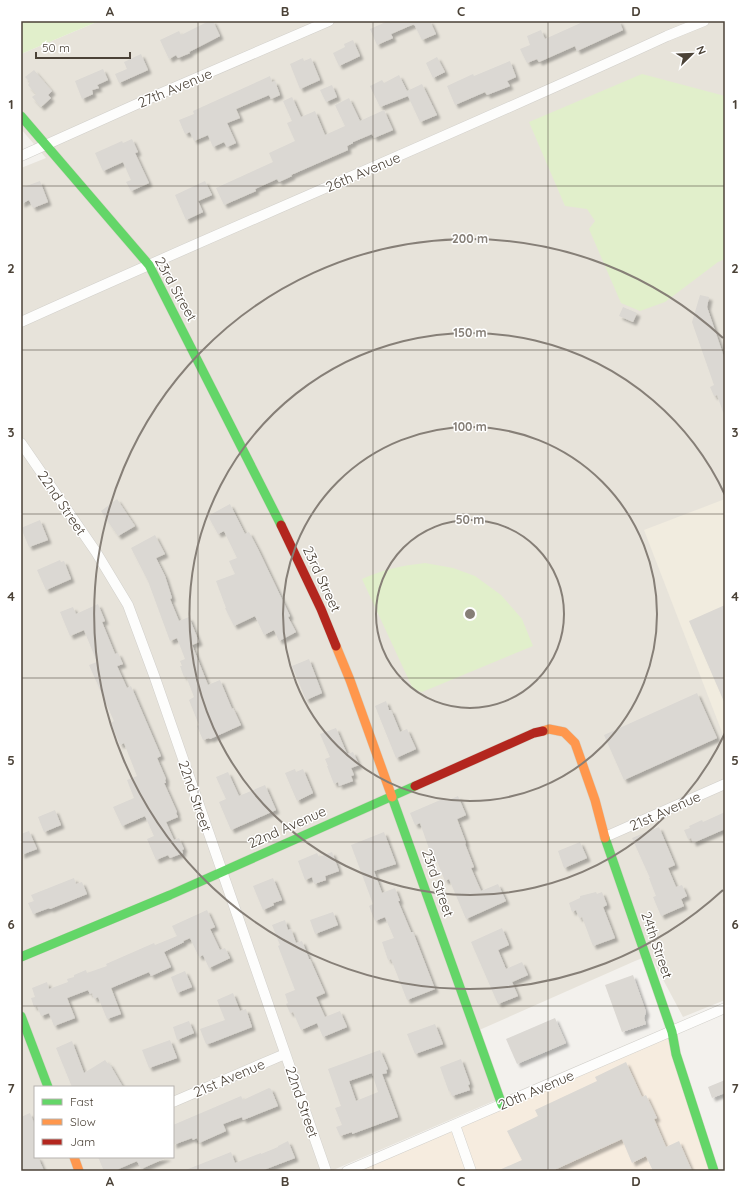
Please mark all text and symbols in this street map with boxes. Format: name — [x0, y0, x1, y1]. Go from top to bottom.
text: A — [106, 3, 115, 19]
text: B — [281, 3, 289, 19]
text: C — [457, 3, 465, 19]
text: D — [631, 3, 641, 19]
scale bar — [36, 34, 130, 60]
north arrow — [672, 34, 712, 74]
text: 50 m — [42, 40, 70, 55]
text: N — [693, 44, 709, 57]
street label: 27th Avenue — [135, 64, 215, 112]
text: 1 — [8, 96, 14, 112]
text: 1 — [732, 96, 738, 112]
street label: 26th Avenue — [323, 148, 403, 196]
text: 200 m — [452, 231, 488, 246]
street label: 23rd Street — [151, 254, 201, 325]
text: 2 — [7, 260, 15, 276]
text: 2 — [731, 260, 739, 276]
text: 150 m — [453, 325, 487, 340]
text: 100 m — [453, 419, 487, 434]
text: 3 — [8, 424, 15, 440]
text: 3 — [732, 424, 739, 440]
street label: 22nd Street — [34, 467, 90, 539]
text: 50 m — [456, 512, 484, 527]
street label: 23rd Street — [299, 543, 345, 615]
text: 4 — [7, 588, 15, 604]
text: 4 — [731, 588, 739, 604]
centre of rings — [463, 607, 477, 621]
text: 5 — [7, 752, 15, 768]
text: 5 — [731, 752, 739, 768]
street label: 22nd Street — [174, 758, 216, 834]
street label: 21st Avenue — [627, 787, 703, 835]
street label: 22nd Avenue — [245, 802, 329, 852]
street label: 23rd Street — [418, 847, 458, 920]
street label: 24th Street — [637, 909, 677, 981]
text: 6 — [7, 916, 15, 932]
text: 6 — [731, 916, 739, 932]
street label: 21st Avenue — [191, 1055, 268, 1101]
street label: 22nd Street — [281, 1064, 323, 1140]
street label: 20th Avenue — [495, 1066, 577, 1114]
text: 7 — [7, 1080, 15, 1096]
text: 7 — [731, 1080, 739, 1096]
legend — [34, 1086, 174, 1158]
text: Fast — [70, 1094, 94, 1109]
text: Slow — [70, 1114, 96, 1129]
text: Jam — [70, 1134, 95, 1149]
text: A — [106, 1173, 115, 1189]
text: B — [281, 1173, 289, 1189]
text: C — [457, 1173, 465, 1189]
text: D — [631, 1173, 641, 1189]

